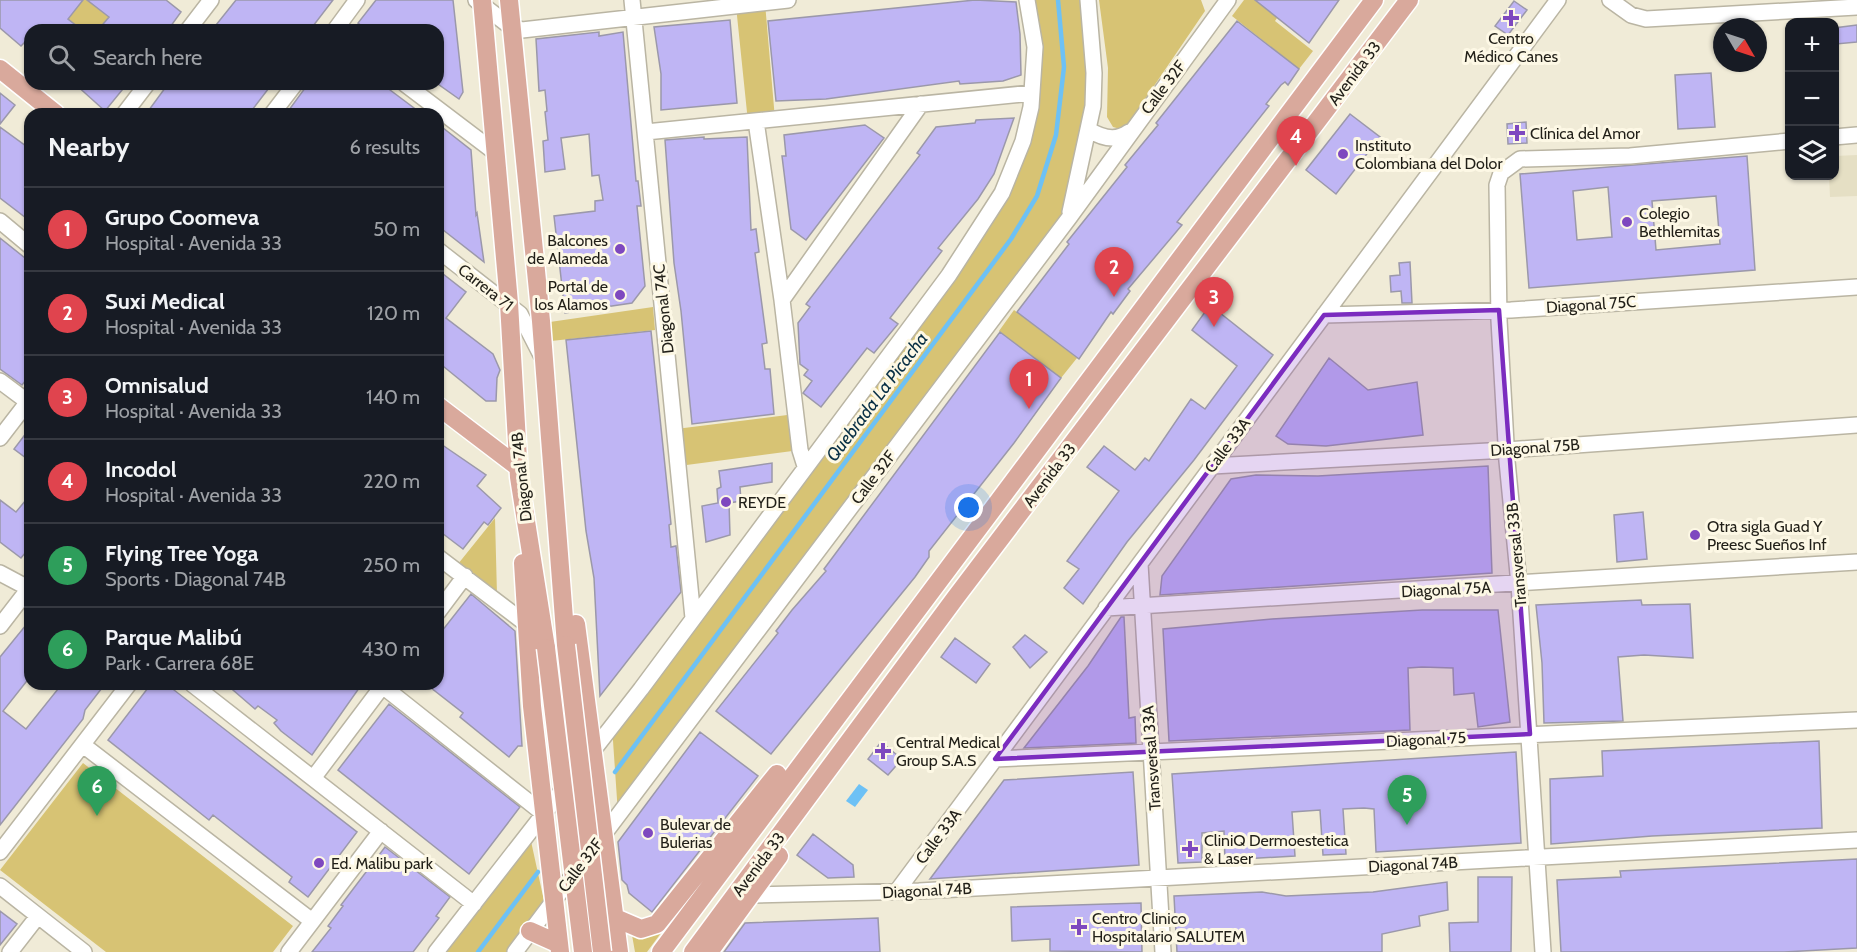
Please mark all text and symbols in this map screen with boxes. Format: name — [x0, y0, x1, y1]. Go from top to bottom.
marker: Centro Médico Canes — [1502, 9, 1520, 27]
north arrow — [1713, 18, 1767, 72]
map controls — [1785, 18, 1839, 180]
button: + — [1785, 18, 1839, 72]
search box — [24, 24, 444, 90]
place label: Centro Médico Canes — [1464, 29, 1558, 66]
street label: Avenida 33 — [1324, 38, 1385, 109]
icon: search — [45, 41, 78, 74]
text: Search here — [93, 44, 202, 71]
street label: Calle 32F — [1137, 56, 1190, 118]
button: − — [1785, 72, 1839, 126]
pin: 4 — [1276, 116, 1316, 166]
marker: Clínica del Amor — [1508, 124, 1526, 142]
place label: Clínica del Amor — [1530, 124, 1641, 143]
button: layers — [1785, 126, 1839, 180]
text: Nearby — [48, 131, 129, 163]
text: 6 results — [349, 135, 420, 159]
place label: Instituto Colombiana del Dolor — [1355, 136, 1503, 173]
marker: Instituto Colombiana del Dolor — [1336, 147, 1350, 161]
text: Grupo Coomeva — [105, 204, 259, 231]
place label: Colegio Bethlemitas — [1639, 204, 1720, 241]
marker: Colegio Bethlemitas — [1620, 215, 1634, 229]
text: 1 — [64, 217, 71, 241]
text: 50 m — [373, 217, 420, 241]
text: Hospital · Avenida 33 — [105, 231, 282, 255]
place label: Balcones de Alameda — [527, 231, 608, 268]
marker: Balcones de Alameda — [613, 242, 627, 256]
pin: 2 — [1094, 248, 1134, 297]
street label: Carrera 71 — [454, 260, 517, 315]
street label: Diagonal 74C — [649, 263, 678, 355]
place label: Portal de los Alamos — [535, 277, 608, 314]
pin: 3 — [1194, 278, 1234, 327]
text: Suxi Medical — [105, 288, 225, 315]
marker: Portal de los Alamos — [613, 288, 627, 302]
street label: Diagonal 75C — [1546, 292, 1637, 317]
text: 2 — [62, 301, 73, 325]
text: 120 m — [367, 301, 420, 325]
text: Hospital · Avenida 33 — [105, 315, 282, 339]
water label: Quebrada La Picacha — [821, 328, 933, 466]
pin: 1 — [1010, 360, 1048, 409]
text: Omnisalud — [105, 372, 209, 399]
text: 3 — [62, 385, 73, 409]
text: 140 m — [366, 385, 420, 409]
text: Hospital · Avenida 33 — [105, 399, 282, 423]
street label: Calle 33A — [1201, 414, 1254, 477]
street label: Diagonal 74B — [507, 431, 536, 523]
street label: Diagonal 75B — [1490, 435, 1581, 460]
street label: Avenida 33 — [1019, 440, 1080, 511]
street label: Calle 32F — [847, 446, 900, 508]
text: Incodol — [105, 456, 177, 483]
text: 4 — [61, 469, 74, 493]
text: 220 m — [363, 469, 420, 493]
text: Hospital · Avenida 33 — [105, 483, 282, 507]
place label: REYDE — [738, 493, 786, 512]
your location — [954, 493, 983, 522]
marker: REYDE — [719, 495, 733, 509]
street label: Transversal 33B — [1502, 501, 1531, 608]
place label: Otra sigla Guad Y Preesc Sueños Inf — [1707, 517, 1827, 554]
marker: Otra sigla Guad Y Preesc Sueños Inf — [1688, 528, 1702, 542]
text: Flying Tree Yoga — [105, 540, 258, 567]
text: 5 — [62, 553, 73, 577]
text: 250 m — [363, 553, 420, 577]
text: Sports · Diagonal 74B — [105, 567, 286, 591]
street label: Diagonal 75A — [1401, 578, 1492, 601]
text: Parque Malibú — [105, 624, 242, 651]
text: 6 — [62, 637, 73, 661]
text: 430 m — [362, 637, 420, 661]
text: Park · Carrera 68E — [105, 651, 254, 675]
street label: Transversal 33A — [1138, 705, 1165, 811]
street label: Diagonal 75 — [1386, 728, 1467, 751]
place label: Central Medical Group S.A.S — [896, 733, 1000, 770]
marker: Central Medical Group S.A.S — [874, 742, 892, 760]
pin: 6 — [78, 766, 116, 816]
pin: 5 — [1388, 776, 1426, 825]
street label: Calle 33A — [912, 805, 965, 868]
place label: Bulevar de Bulerias — [660, 815, 731, 852]
marker: Bulevar de Bulerias — [641, 826, 655, 840]
street label: Avenida 33 — [728, 829, 789, 900]
place label: CliniQ Dermoestetica & Laser — [1204, 831, 1349, 868]
street label: Calle 32F — [554, 834, 607, 896]
marker: CliniQ Dermoestetica & Laser — [1181, 840, 1199, 858]
street label: Diagonal 74B — [1368, 853, 1459, 876]
place label: Ed. Malibu park — [331, 854, 434, 873]
marker: Ed. Malibu park — [312, 856, 326, 870]
street label: Diagonal 74B — [882, 879, 973, 902]
place label: Centro Clinico Hospitalario SALUTEM — [1092, 909, 1245, 946]
marker: Centro Clinico Hospitalario SALUTEM — [1070, 918, 1088, 936]

